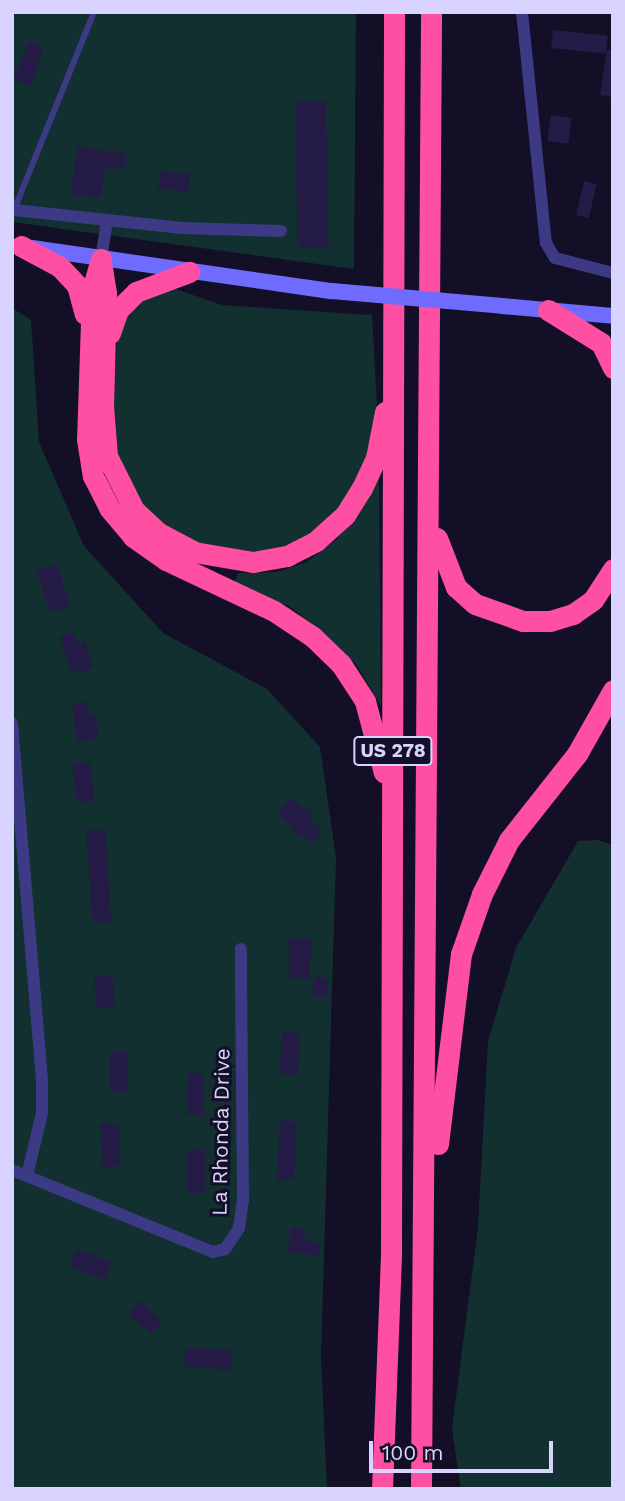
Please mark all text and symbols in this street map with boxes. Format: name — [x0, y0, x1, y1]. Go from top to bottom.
road number: US 278 — [353, 736, 433, 766]
street label: La Rhonda Drive — [207, 1048, 235, 1216]
scale bar — [373, 1428, 557, 1472]
text: 100 m — [382, 1440, 444, 1465]

